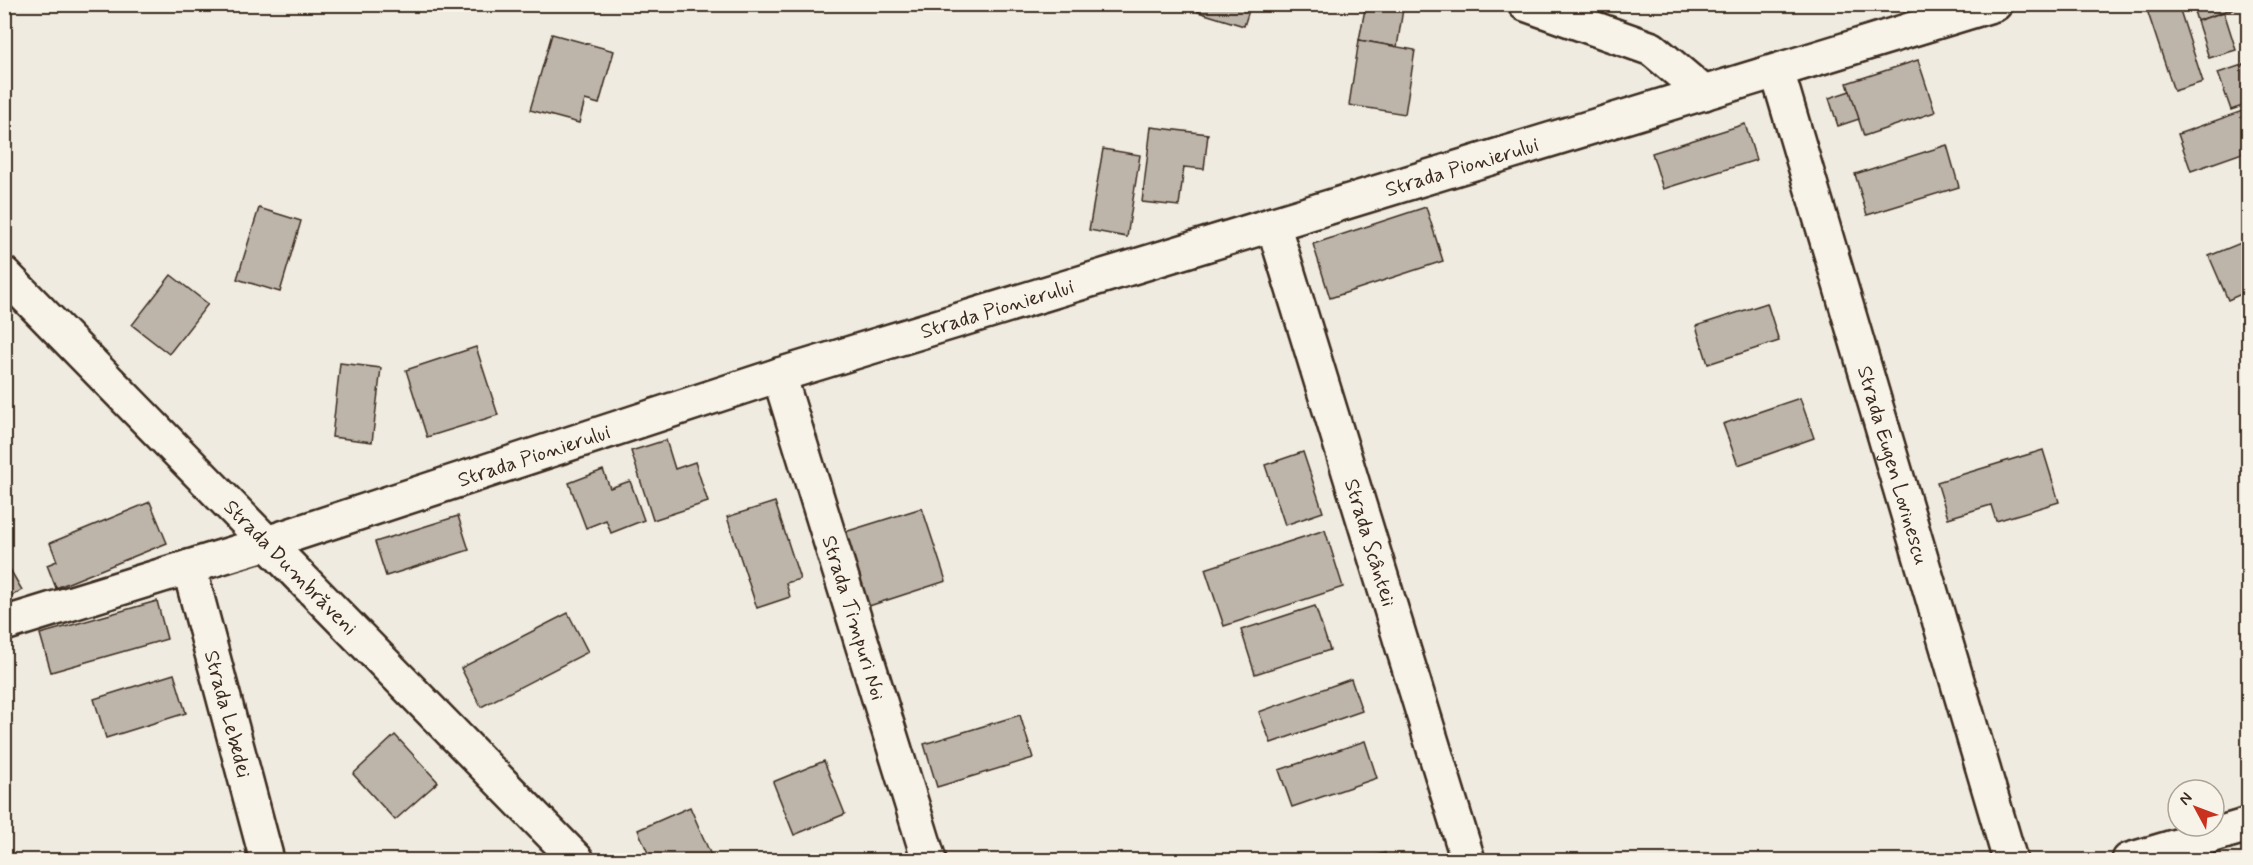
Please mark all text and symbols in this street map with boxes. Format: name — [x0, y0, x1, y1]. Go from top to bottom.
street label: Strada Pionierului — [1382, 131, 1542, 204]
street label: Strada Pionierului — [917, 273, 1078, 346]
street label: Strada Eugen Lovinescu — [1850, 363, 1935, 568]
street label: Strada Pionierului — [454, 418, 614, 495]
street label: Strada Scânteii — [1337, 475, 1403, 610]
street label: Strada Dumbrăveni — [217, 494, 363, 642]
street label: Strada Timpuri Noi — [814, 532, 892, 704]
street label: Strada Lebedei — [197, 647, 258, 781]
north arrow — [2166, 778, 2226, 838]
text: N — [2174, 788, 2197, 810]

